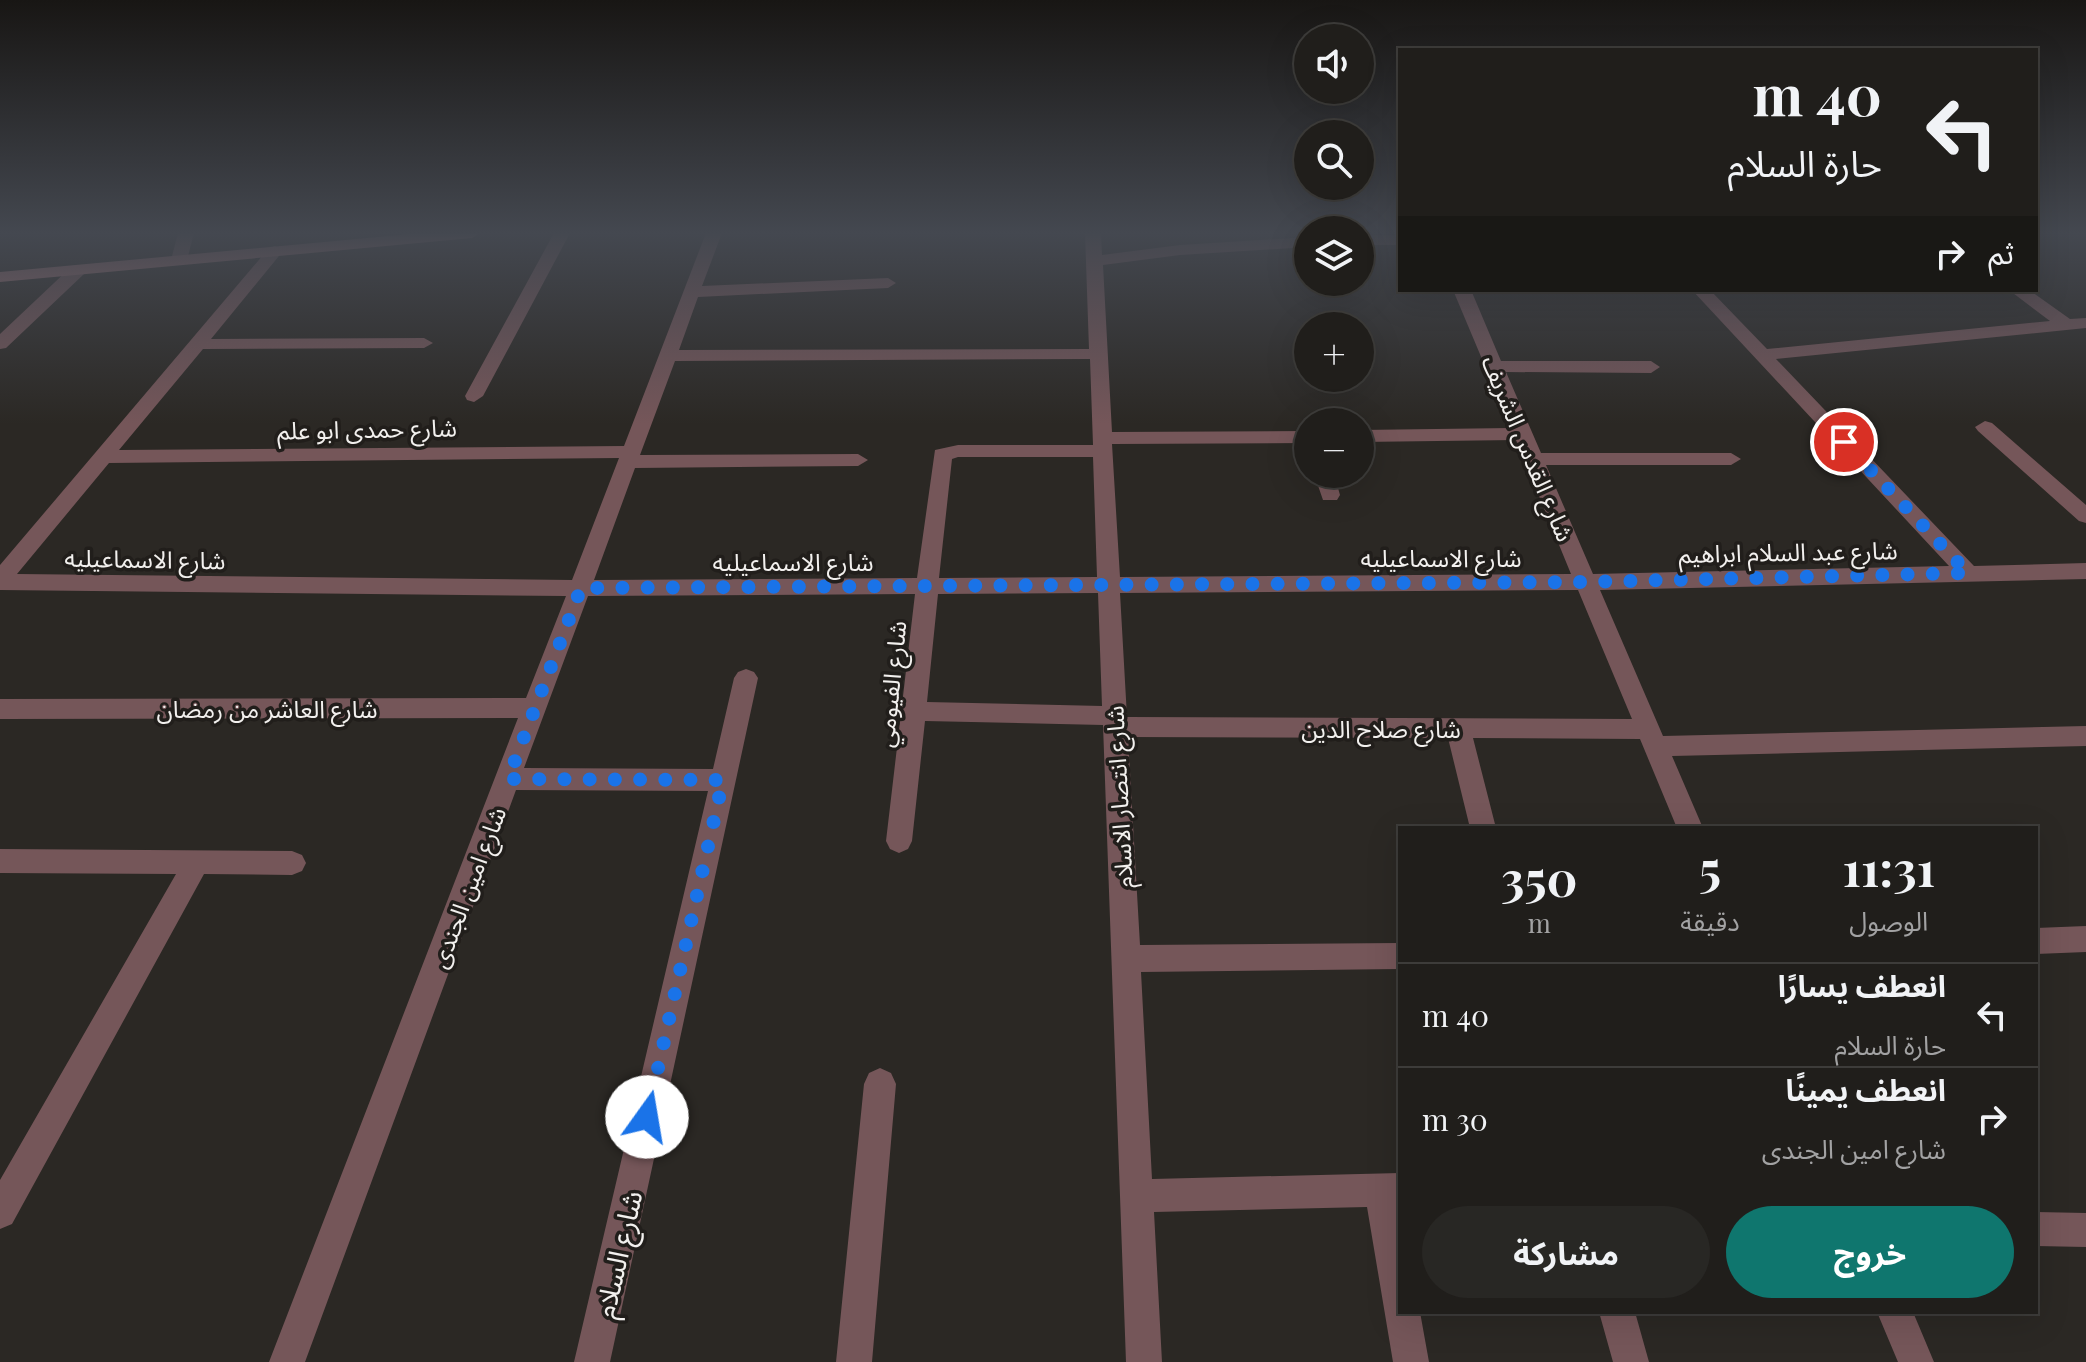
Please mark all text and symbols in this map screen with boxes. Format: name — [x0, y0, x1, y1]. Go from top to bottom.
map controls — [1294, 24, 1374, 488]
button: sound — [1294, 24, 1374, 104]
text: 40 m — [1753, 56, 1882, 131]
icon: left — [1910, 80, 2014, 184]
button: search — [1294, 120, 1374, 200]
text: حارة السلام — [1727, 138, 1882, 186]
button: layers — [1294, 216, 1374, 296]
icon: right — [1928, 232, 1972, 276]
text: ثم — [1988, 232, 2014, 272]
button: + — [1294, 312, 1374, 392]
street label: شارع القدس الشريف — [1473, 350, 1583, 547]
button: − — [1294, 408, 1374, 488]
pin — [1810, 408, 1878, 476]
street label: شارع حمدى ابو علم — [277, 410, 457, 449]
icon: arrive — [1822, 420, 1866, 464]
street label: شارع عبد السلام ابراهيم — [1678, 533, 1898, 573]
street label: شارع الاسماعيليه — [64, 541, 226, 578]
street label: شارع الاسماعيليه — [1361, 541, 1521, 576]
street label: شارع الاسماعيليه — [713, 545, 873, 580]
street label: شارع الفيومي — [867, 619, 917, 749]
street label: شارع العاشر من رمضان — [156, 692, 378, 727]
street label: شارع انتصار الاسلام — [1097, 705, 1143, 889]
street label: شارع صلاح الدين — [1301, 712, 1461, 747]
street label: شارع امين الجندى — [422, 802, 515, 973]
text: 5 — [1699, 835, 1721, 899]
text: 11:31 — [1843, 835, 1935, 899]
text: 350 — [1501, 845, 1577, 909]
text: دقيقة — [1680, 903, 1740, 938]
text: الوصول — [1849, 903, 1928, 938]
text: m — [1528, 905, 1551, 940]
text: انعطف يسارًا — [1778, 965, 1946, 1005]
icon: left — [1970, 993, 2014, 1037]
text: 40 m — [1422, 995, 1489, 1035]
text: حارة السلام — [1834, 1027, 1946, 1062]
text: انعطف يمينًا — [1786, 1069, 1946, 1109]
position arrow — [605, 1075, 689, 1159]
icon: right — [1970, 1097, 2014, 1141]
text: 30 m — [1422, 1099, 1488, 1139]
text: شارع امين الجندى — [1762, 1131, 1946, 1166]
street label: شارع السلام — [584, 1187, 654, 1322]
button: مشاركة — [1422, 1206, 1710, 1298]
button: خروج — [1726, 1206, 2014, 1298]

